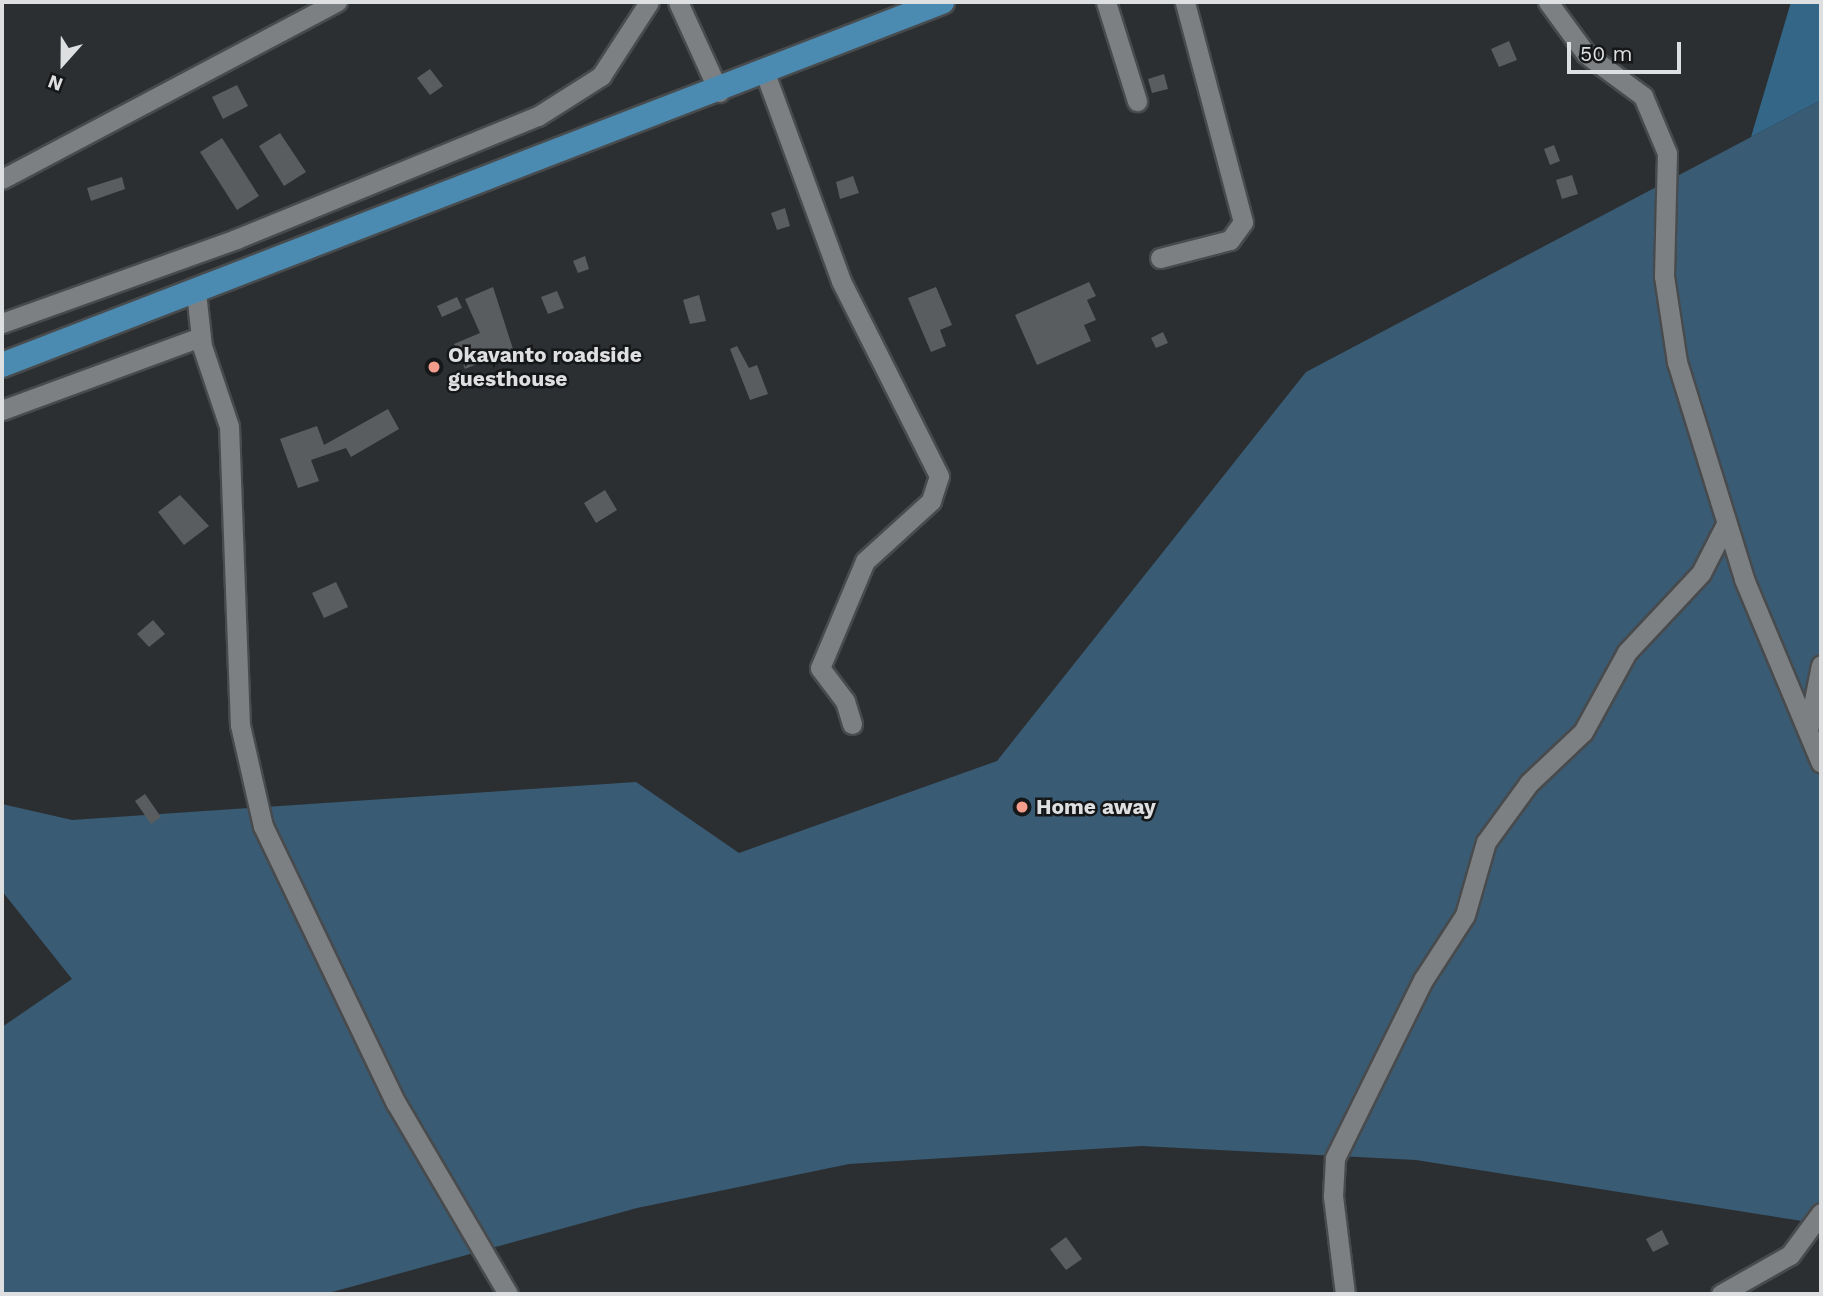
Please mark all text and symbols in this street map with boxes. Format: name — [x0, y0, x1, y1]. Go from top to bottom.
north arrow — [28, 28, 98, 98]
scale bar — [1571, 28, 1685, 72]
text: 50 m — [1580, 41, 1632, 66]
text: N — [45, 70, 66, 96]
place label: Okavanto roadside guesthouse — [448, 342, 642, 392]
marker: Okavanto roadside guesthouse — [426, 359, 442, 375]
place label: Home away — [1036, 794, 1156, 820]
marker: Home away — [1014, 799, 1030, 815]

